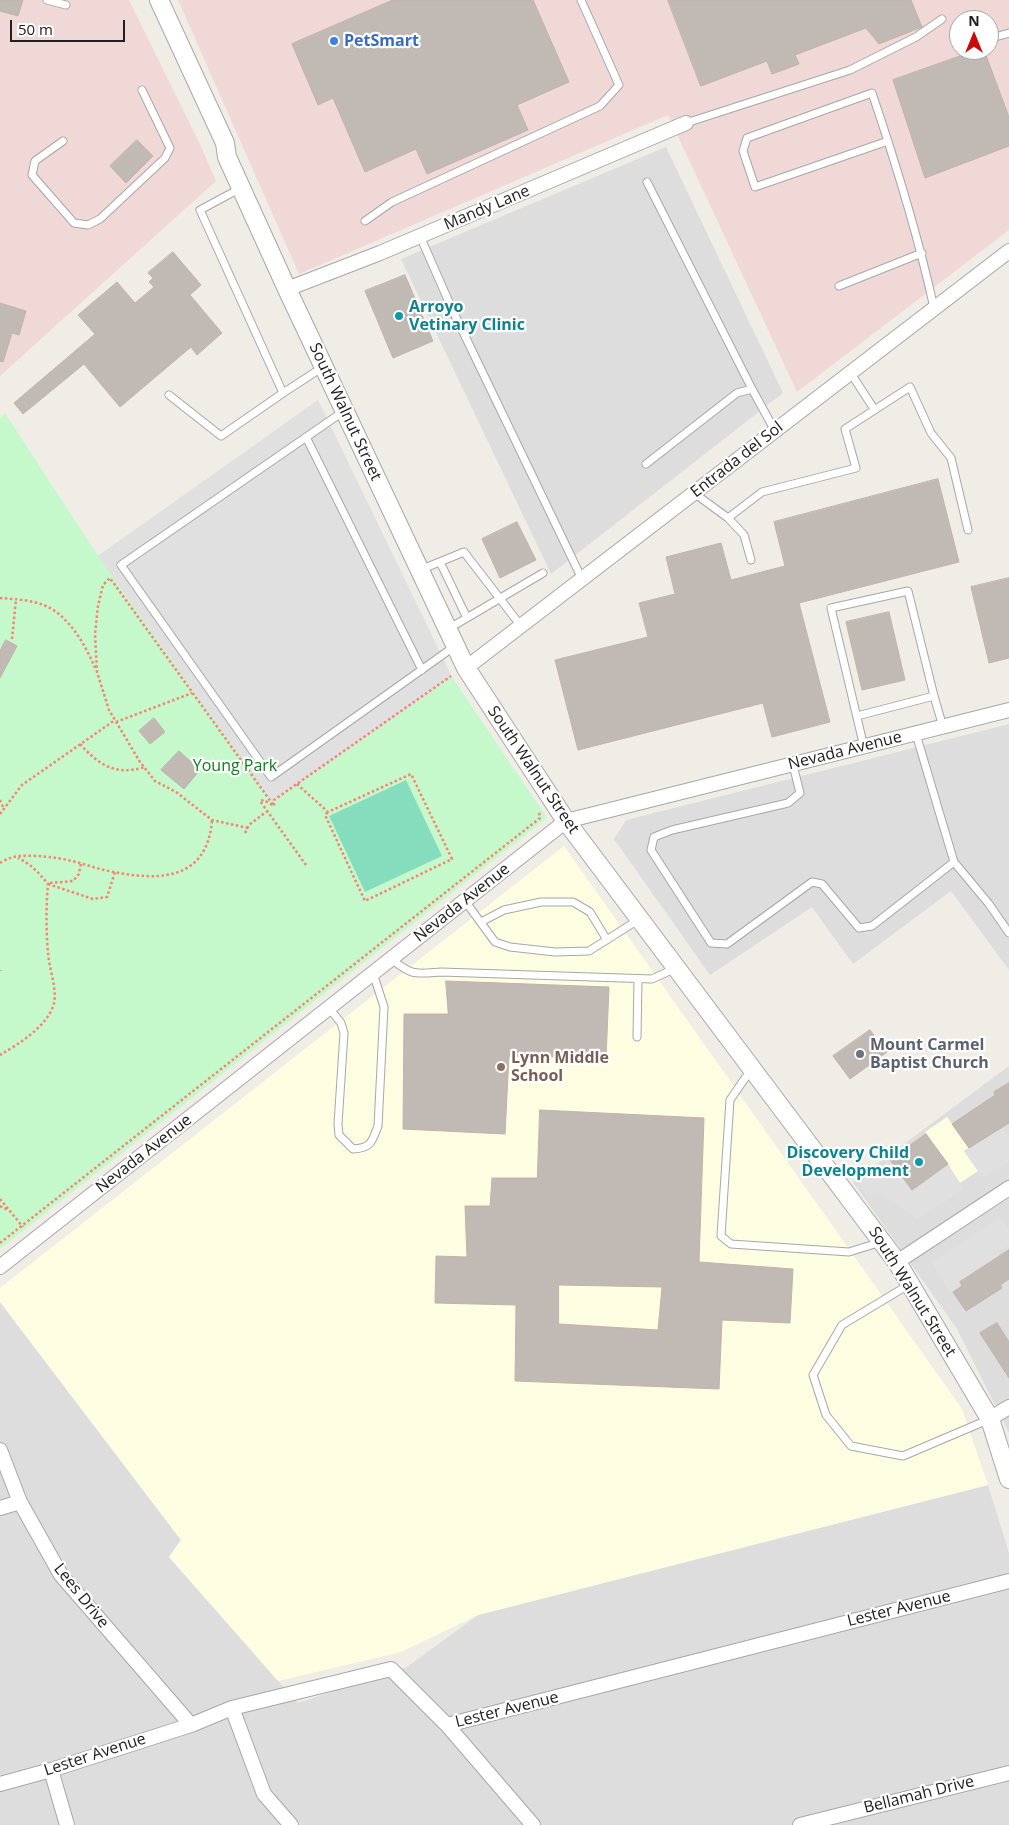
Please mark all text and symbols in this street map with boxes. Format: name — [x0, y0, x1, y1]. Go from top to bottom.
scale bar — [12, 10, 128, 42]
north arrow — [949, 10, 999, 60]
text: N — [968, 11, 980, 30]
text: 50 m — [18, 19, 53, 39]
place label: PetSmart — [344, 31, 419, 51]
marker: PetSmart — [328, 35, 340, 47]
street label: Mandy Lane — [441, 181, 533, 235]
place label: Arroyo Vetinary Clinic — [409, 297, 525, 335]
marker: Arroyo Vetinary Clinic — [393, 310, 405, 322]
street label: South Walnut Street — [305, 340, 385, 484]
street label: Entrada del Sol — [687, 418, 787, 502]
street label: South Walnut Street — [483, 703, 583, 837]
street label: Nevada Avenue — [786, 728, 904, 774]
park label: Young Park — [193, 756, 277, 776]
street label: Nevada Avenue — [410, 860, 514, 946]
place label: Mount Carmel Baptist Church — [870, 1035, 989, 1073]
place label: Lynn Middle School — [511, 1048, 609, 1086]
marker: Mount Carmel Baptist Church — [854, 1048, 866, 1060]
marker: Lynn Middle School — [495, 1061, 507, 1073]
street label: Nevada Avenue — [92, 1111, 196, 1197]
place label: Discovery Child Development — [787, 1143, 909, 1181]
marker: Discovery Child Development — [913, 1156, 925, 1168]
street label: South Walnut Street — [864, 1223, 960, 1361]
street label: Lees Drive — [49, 1560, 113, 1632]
street label: Lester Avenue — [845, 1587, 953, 1631]
street label: Lester Avenue — [453, 1688, 561, 1732]
street label: Lester Avenue — [42, 1729, 148, 1781]
street label: Bellamah Drive — [862, 1772, 976, 1818]

